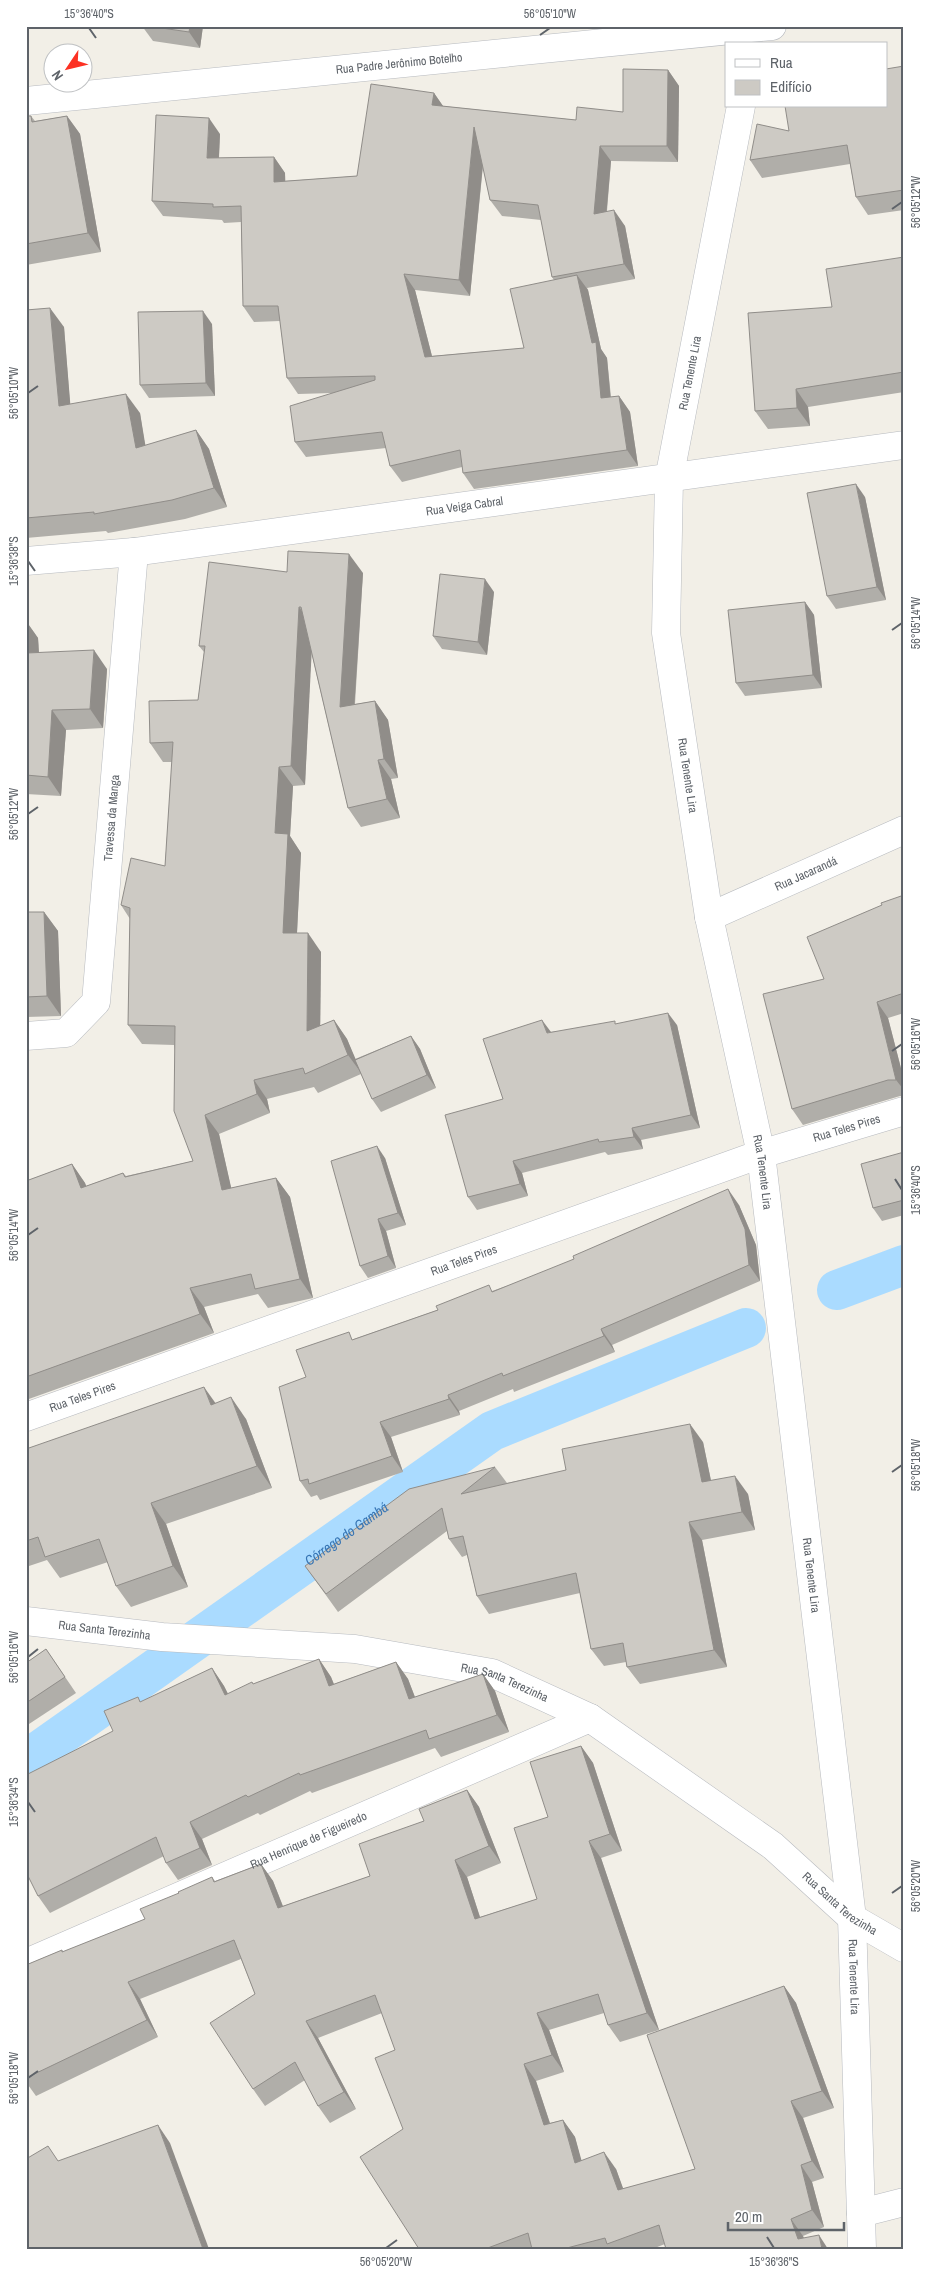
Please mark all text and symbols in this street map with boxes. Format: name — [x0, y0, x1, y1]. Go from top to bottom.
text: 15°36'40"S — [64, 6, 114, 22]
text: 56°05'10"W — [524, 6, 577, 22]
north arrow — [42, 42, 92, 92]
legend — [725, 42, 888, 108]
street label: Rua Padre Jerônimo Botelho — [335, 49, 463, 78]
text: Rua — [770, 52, 793, 73]
text: N — [48, 67, 67, 84]
text: Edifício — [770, 76, 812, 97]
text: 56°05'12"W — [908, 175, 924, 228]
street label: Rua Tenente Lira — [675, 334, 705, 411]
text: 56°05'10"W — [6, 366, 22, 419]
street label: Rua Veiga Cabral — [425, 493, 504, 519]
text: 15°36'38"S — [6, 536, 22, 586]
text: 56°05'14"W — [908, 596, 924, 649]
street label: Rua Tenente Lira — [674, 737, 701, 814]
street label: Travessa da Manga — [100, 773, 123, 862]
text: 56°05'12"W — [6, 787, 22, 840]
street label: Rua Jacarandá — [772, 853, 840, 895]
text: 56°05'16"W — [908, 1017, 924, 1070]
street label: Rua Teles Pires — [811, 1111, 882, 1146]
street label: Rua Tenente Lira — [749, 1133, 776, 1211]
text: 15°36'40"S — [908, 1165, 924, 1215]
text: 56°05'14"W — [6, 1208, 22, 1261]
street label: Rua Teles Pires — [428, 1241, 499, 1280]
street label: Rua Teles Pires — [47, 1378, 118, 1416]
text: 56°05'18"W — [908, 1438, 924, 1491]
water label: Córrego do Gambá — [301, 1498, 392, 1570]
street label: Rua Tenente Lira — [799, 1537, 824, 1614]
street label: Rua Santa Terezinha — [58, 1617, 152, 1644]
text: 56°05'16"W — [6, 1630, 22, 1683]
street label: Rua Santa Terezinha — [459, 1660, 551, 1706]
text: 15°36'34"S — [6, 1777, 22, 1827]
street label: Rua Henrique de Figueiredo — [248, 1808, 369, 1873]
text: 56°05'20"W — [908, 1859, 924, 1912]
street label: Rua Santa Terezinha — [799, 1869, 881, 1939]
street label: Rua Tenente Lira — [845, 1939, 863, 2015]
text: 56°05'18"W — [6, 2051, 22, 2104]
scale bar — [728, 2200, 844, 2232]
text: 20 m — [735, 2206, 762, 2227]
text: 56°05'20"W — [360, 2254, 413, 2270]
text: 15°36'36"S — [749, 2254, 799, 2270]

